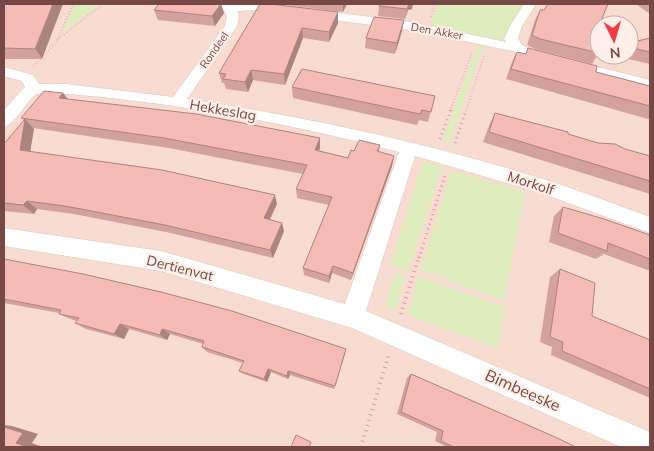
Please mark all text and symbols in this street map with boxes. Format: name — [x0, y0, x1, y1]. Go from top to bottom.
north arrow — [589, 15, 639, 65]
street label: Den Akker — [410, 20, 464, 42]
street label: Rondeel — [196, 29, 232, 71]
text: N — [609, 44, 621, 62]
street label: Hekkeslag — [188, 95, 258, 125]
street label: Morkolf — [505, 167, 557, 199]
street label: Dertienvat — [145, 251, 215, 285]
street label: Bimbeeske — [482, 365, 564, 415]

